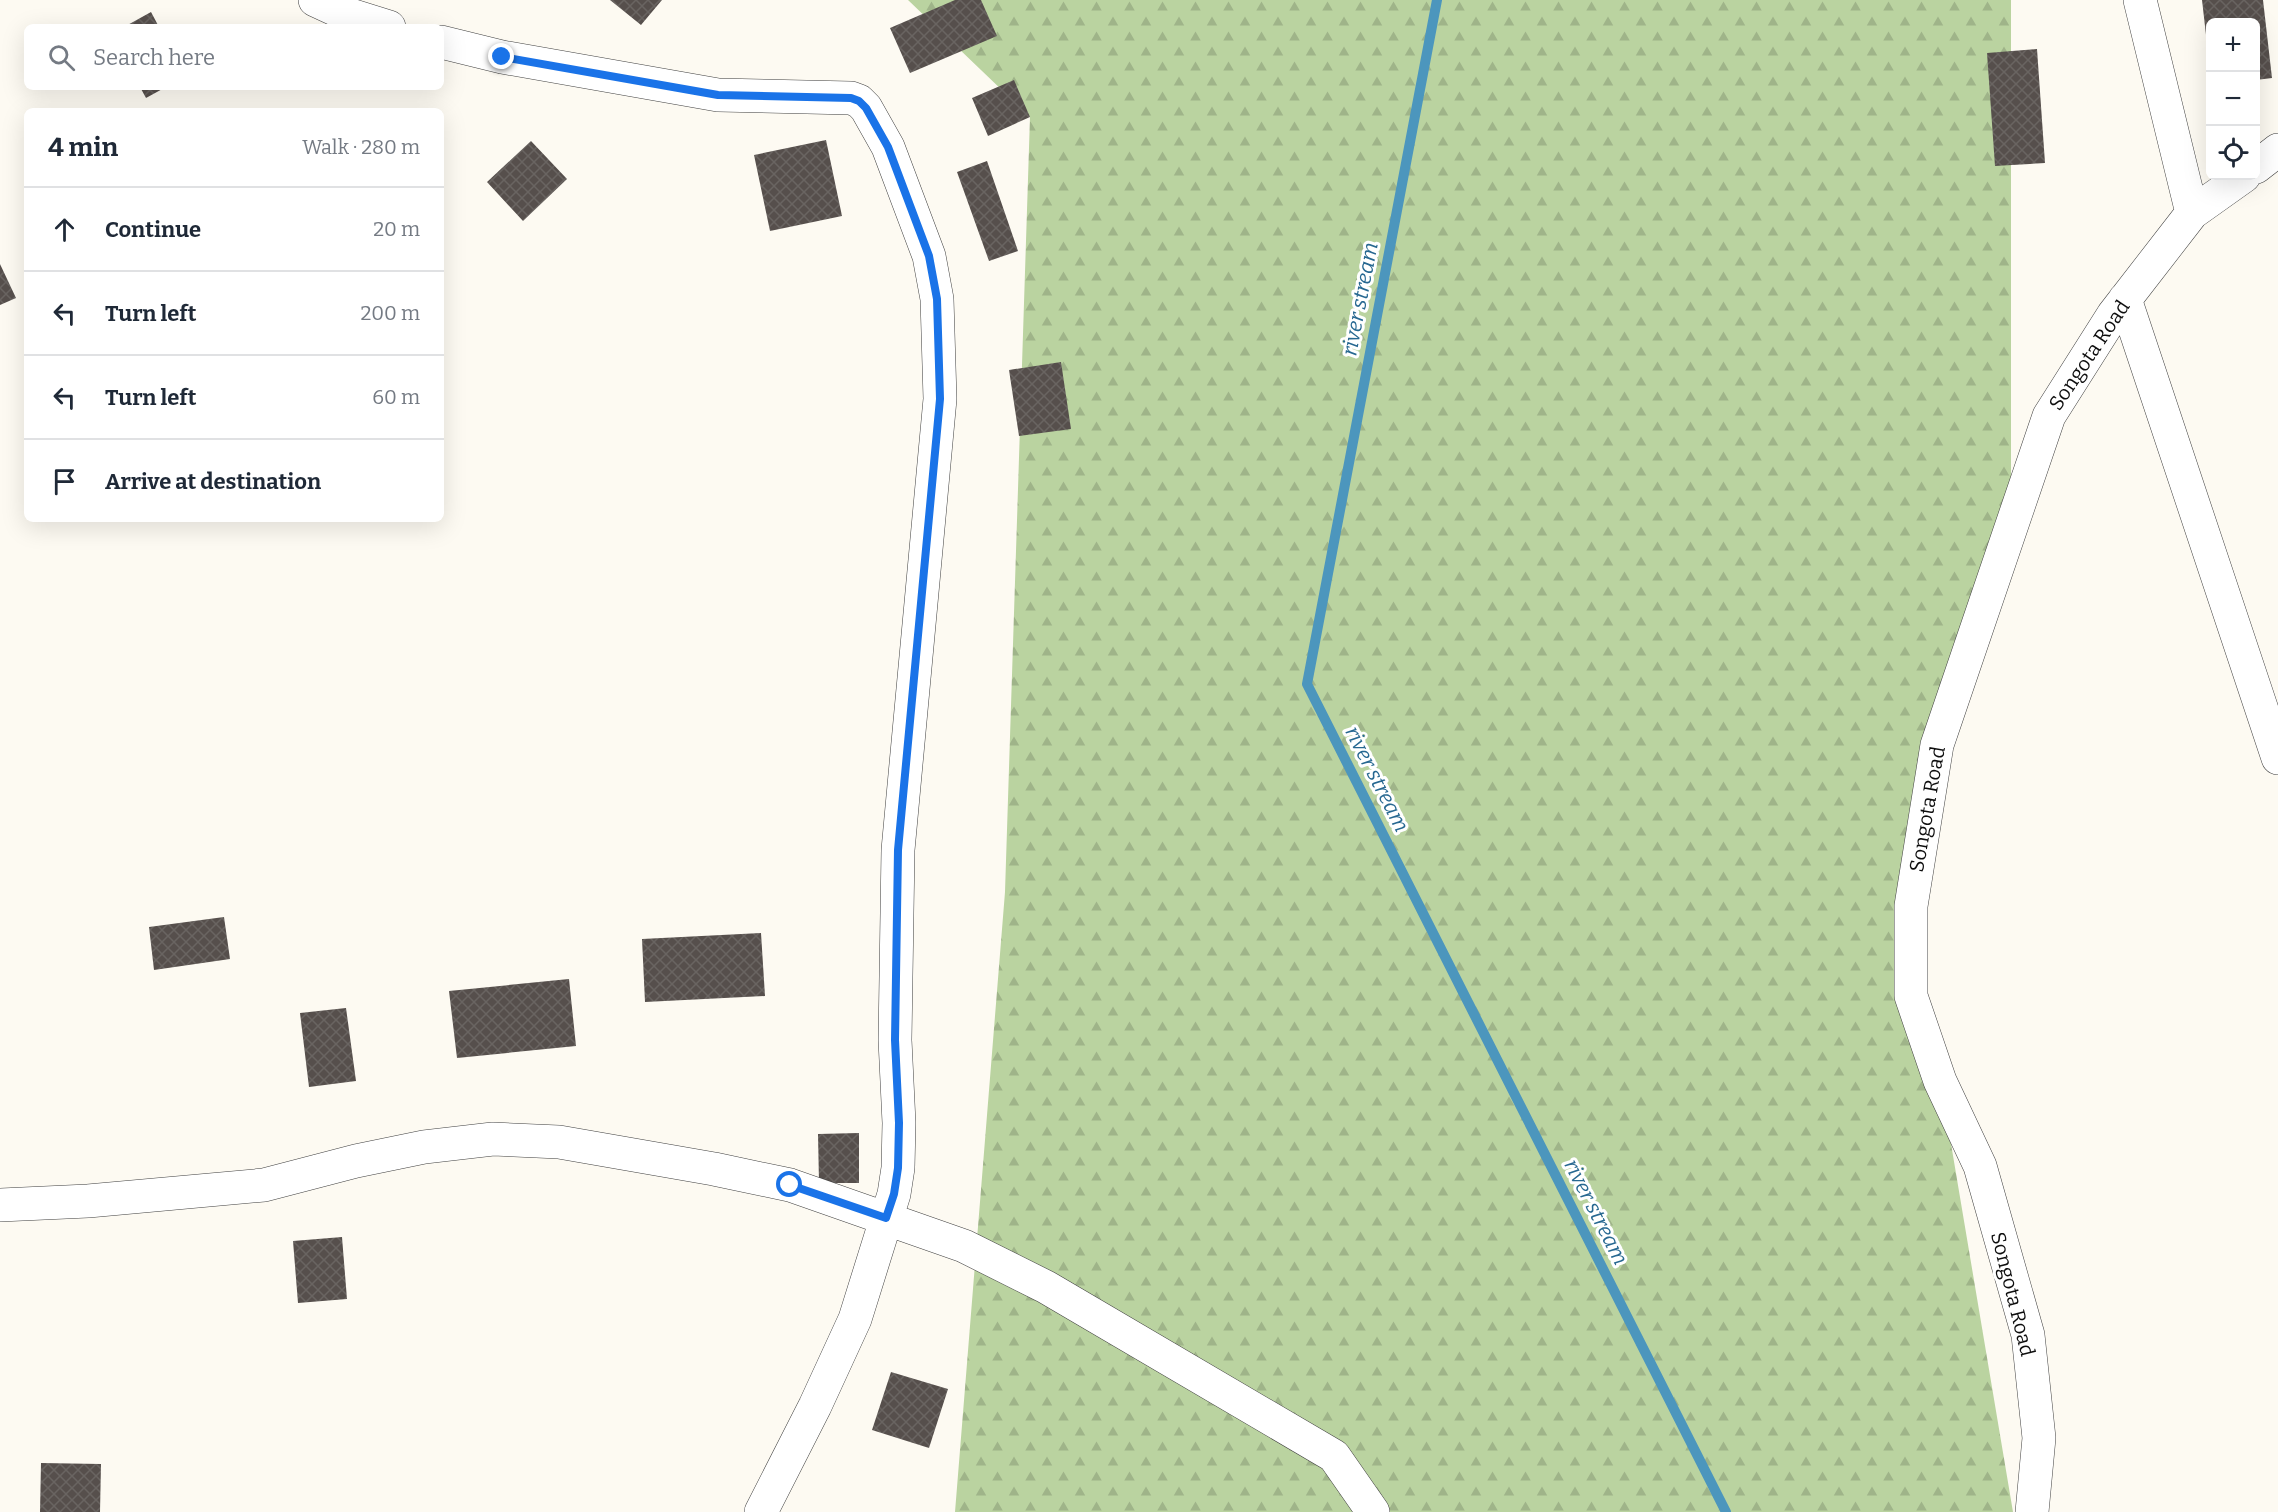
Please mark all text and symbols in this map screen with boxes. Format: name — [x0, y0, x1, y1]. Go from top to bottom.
map controls — [2206, 18, 2260, 180]
button: + — [2206, 18, 2260, 72]
search box — [24, 24, 444, 90]
icon: search — [45, 41, 78, 74]
route end — [488, 43, 514, 69]
text: Search here — [93, 44, 215, 71]
button: − — [2206, 72, 2260, 126]
button: locate — [2206, 126, 2260, 180]
text: 4 min — [48, 132, 118, 163]
text: Walk · 280 m — [302, 135, 420, 159]
icon: ahead — [48, 213, 81, 246]
text: Continue — [105, 216, 201, 243]
text: 20 m — [373, 217, 420, 241]
water label: river stream — [1336, 240, 1384, 358]
street label: Songota Road — [2043, 295, 2135, 414]
icon: left — [48, 297, 81, 330]
text: Turn left — [105, 300, 197, 327]
text: 200 m — [360, 301, 420, 325]
icon: left — [48, 381, 81, 414]
text: Turn left — [105, 384, 197, 411]
text: 60 m — [372, 385, 420, 409]
icon: arrive — [48, 465, 81, 498]
text: Arrive at destination — [105, 468, 321, 495]
water label: river stream — [1339, 722, 1415, 836]
street label: Songota Road — [1904, 744, 1950, 874]
water label: river stream — [1558, 1155, 1634, 1269]
route start — [776, 1171, 802, 1197]
street label: Songota Road — [1986, 1229, 2040, 1359]

